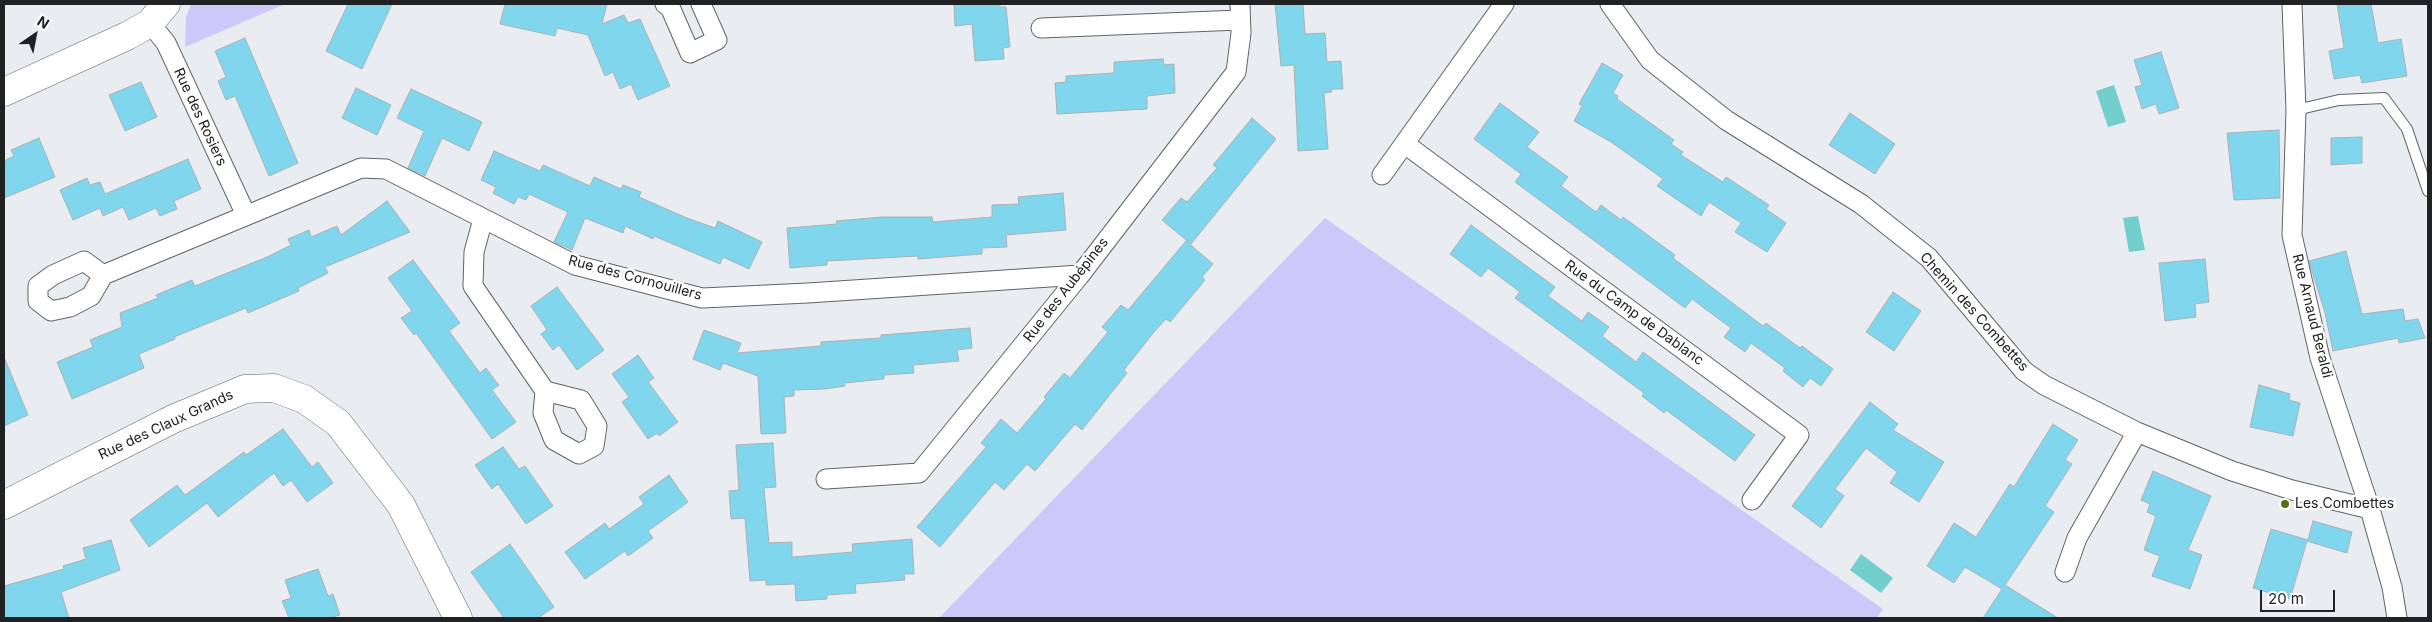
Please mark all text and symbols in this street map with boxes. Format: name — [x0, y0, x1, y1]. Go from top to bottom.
north arrow — [10, 10, 60, 60]
text: N — [34, 12, 53, 32]
street label: Rue des Rosiers — [170, 65, 230, 169]
street label: Rue des Aubépines — [1020, 234, 1112, 346]
street label: Chemin des Combettes — [1916, 249, 2032, 375]
street label: Rue des Cornouillers — [566, 252, 704, 304]
street label: Rue Arnaud Beraldi — [2288, 252, 2336, 380]
street label: Rue du Camp de Dablanc — [1561, 257, 1707, 369]
street label: Rue des Claux Grands — [96, 386, 236, 464]
place label: Les Combettes — [2295, 496, 2394, 512]
marker: Les Combettes — [2279, 498, 2291, 510]
scale bar — [2262, 580, 2337, 612]
text: 20 m — [2268, 589, 2304, 608]

